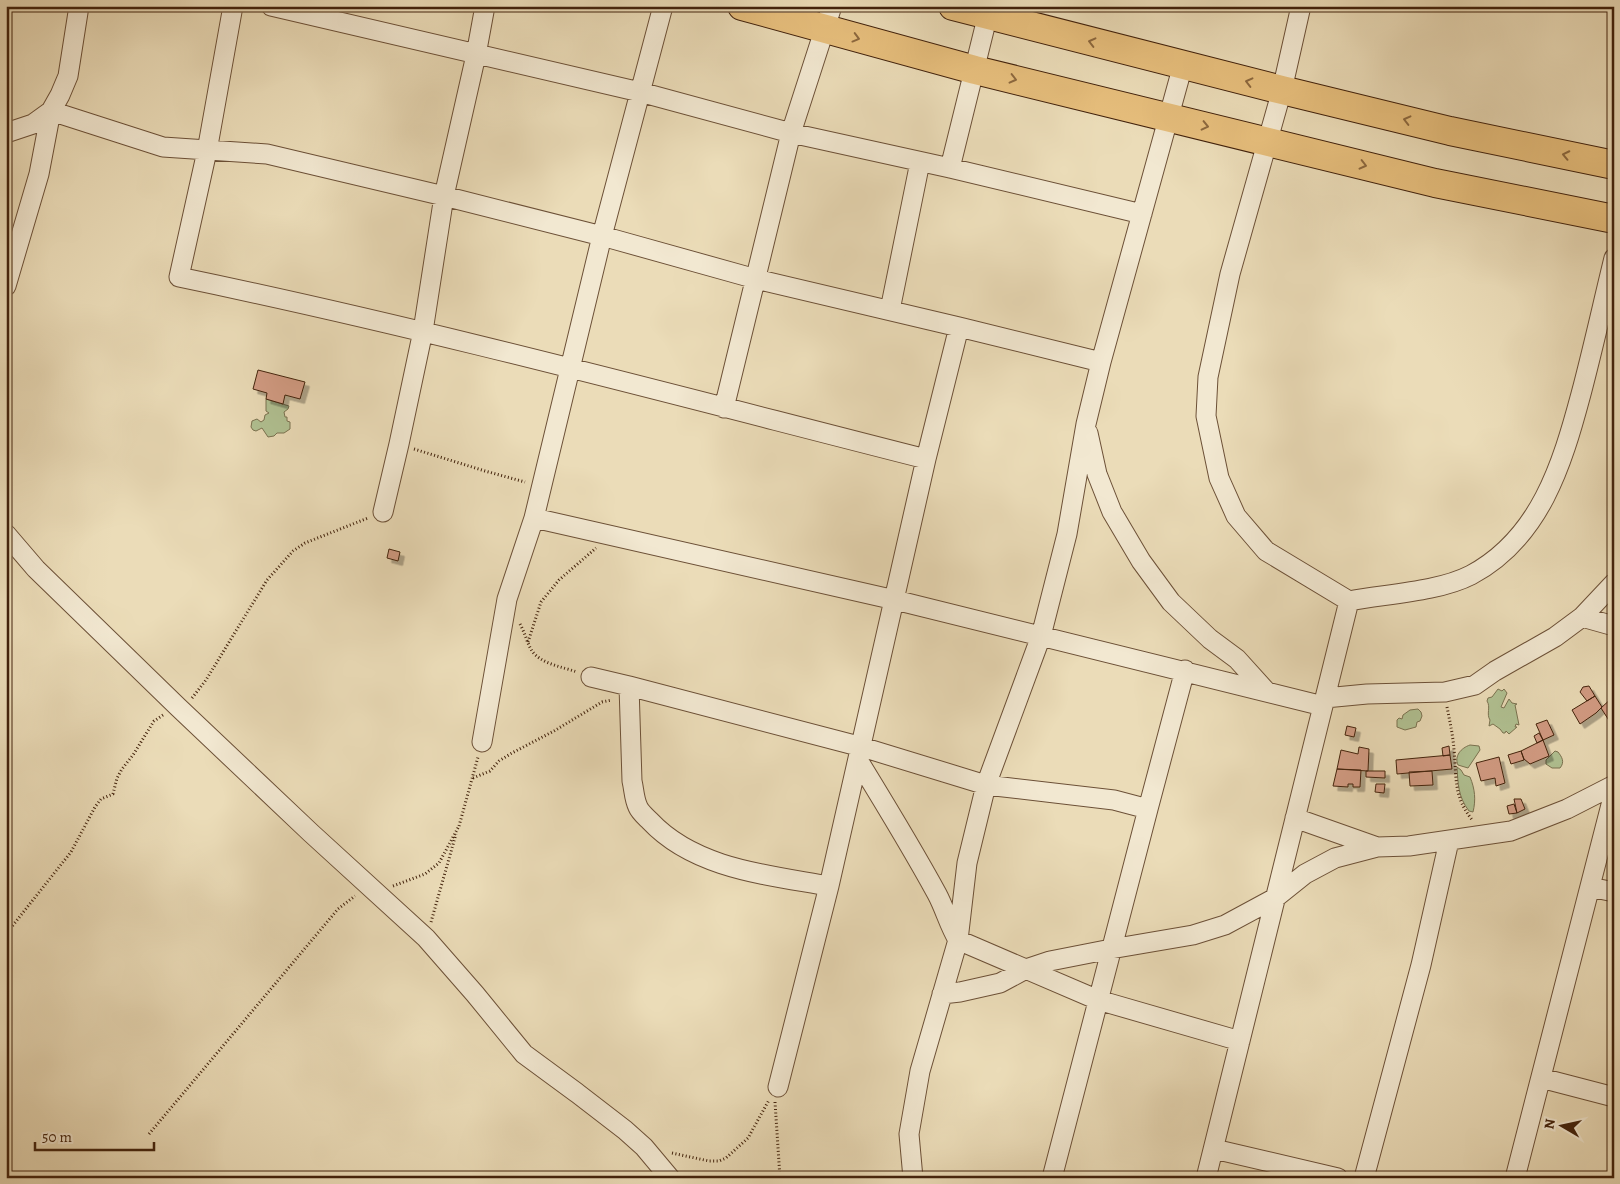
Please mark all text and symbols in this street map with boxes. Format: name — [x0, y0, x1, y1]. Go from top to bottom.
one-way arrow — [852, 32, 860, 42]
one-way arrow — [1088, 37, 1096, 47]
one-way arrow — [1009, 73, 1018, 84]
one-way arrow — [1245, 77, 1254, 88]
one-way arrow — [1403, 115, 1412, 126]
one-way arrow — [1201, 120, 1210, 131]
one-way arrow — [1562, 150, 1570, 160]
one-way arrow — [1359, 159, 1367, 170]
north arrow — [1538, 1102, 1588, 1152]
text: N — [1539, 1118, 1560, 1131]
scale bar — [35, 1119, 154, 1151]
text: 50 m — [42, 1127, 72, 1147]

